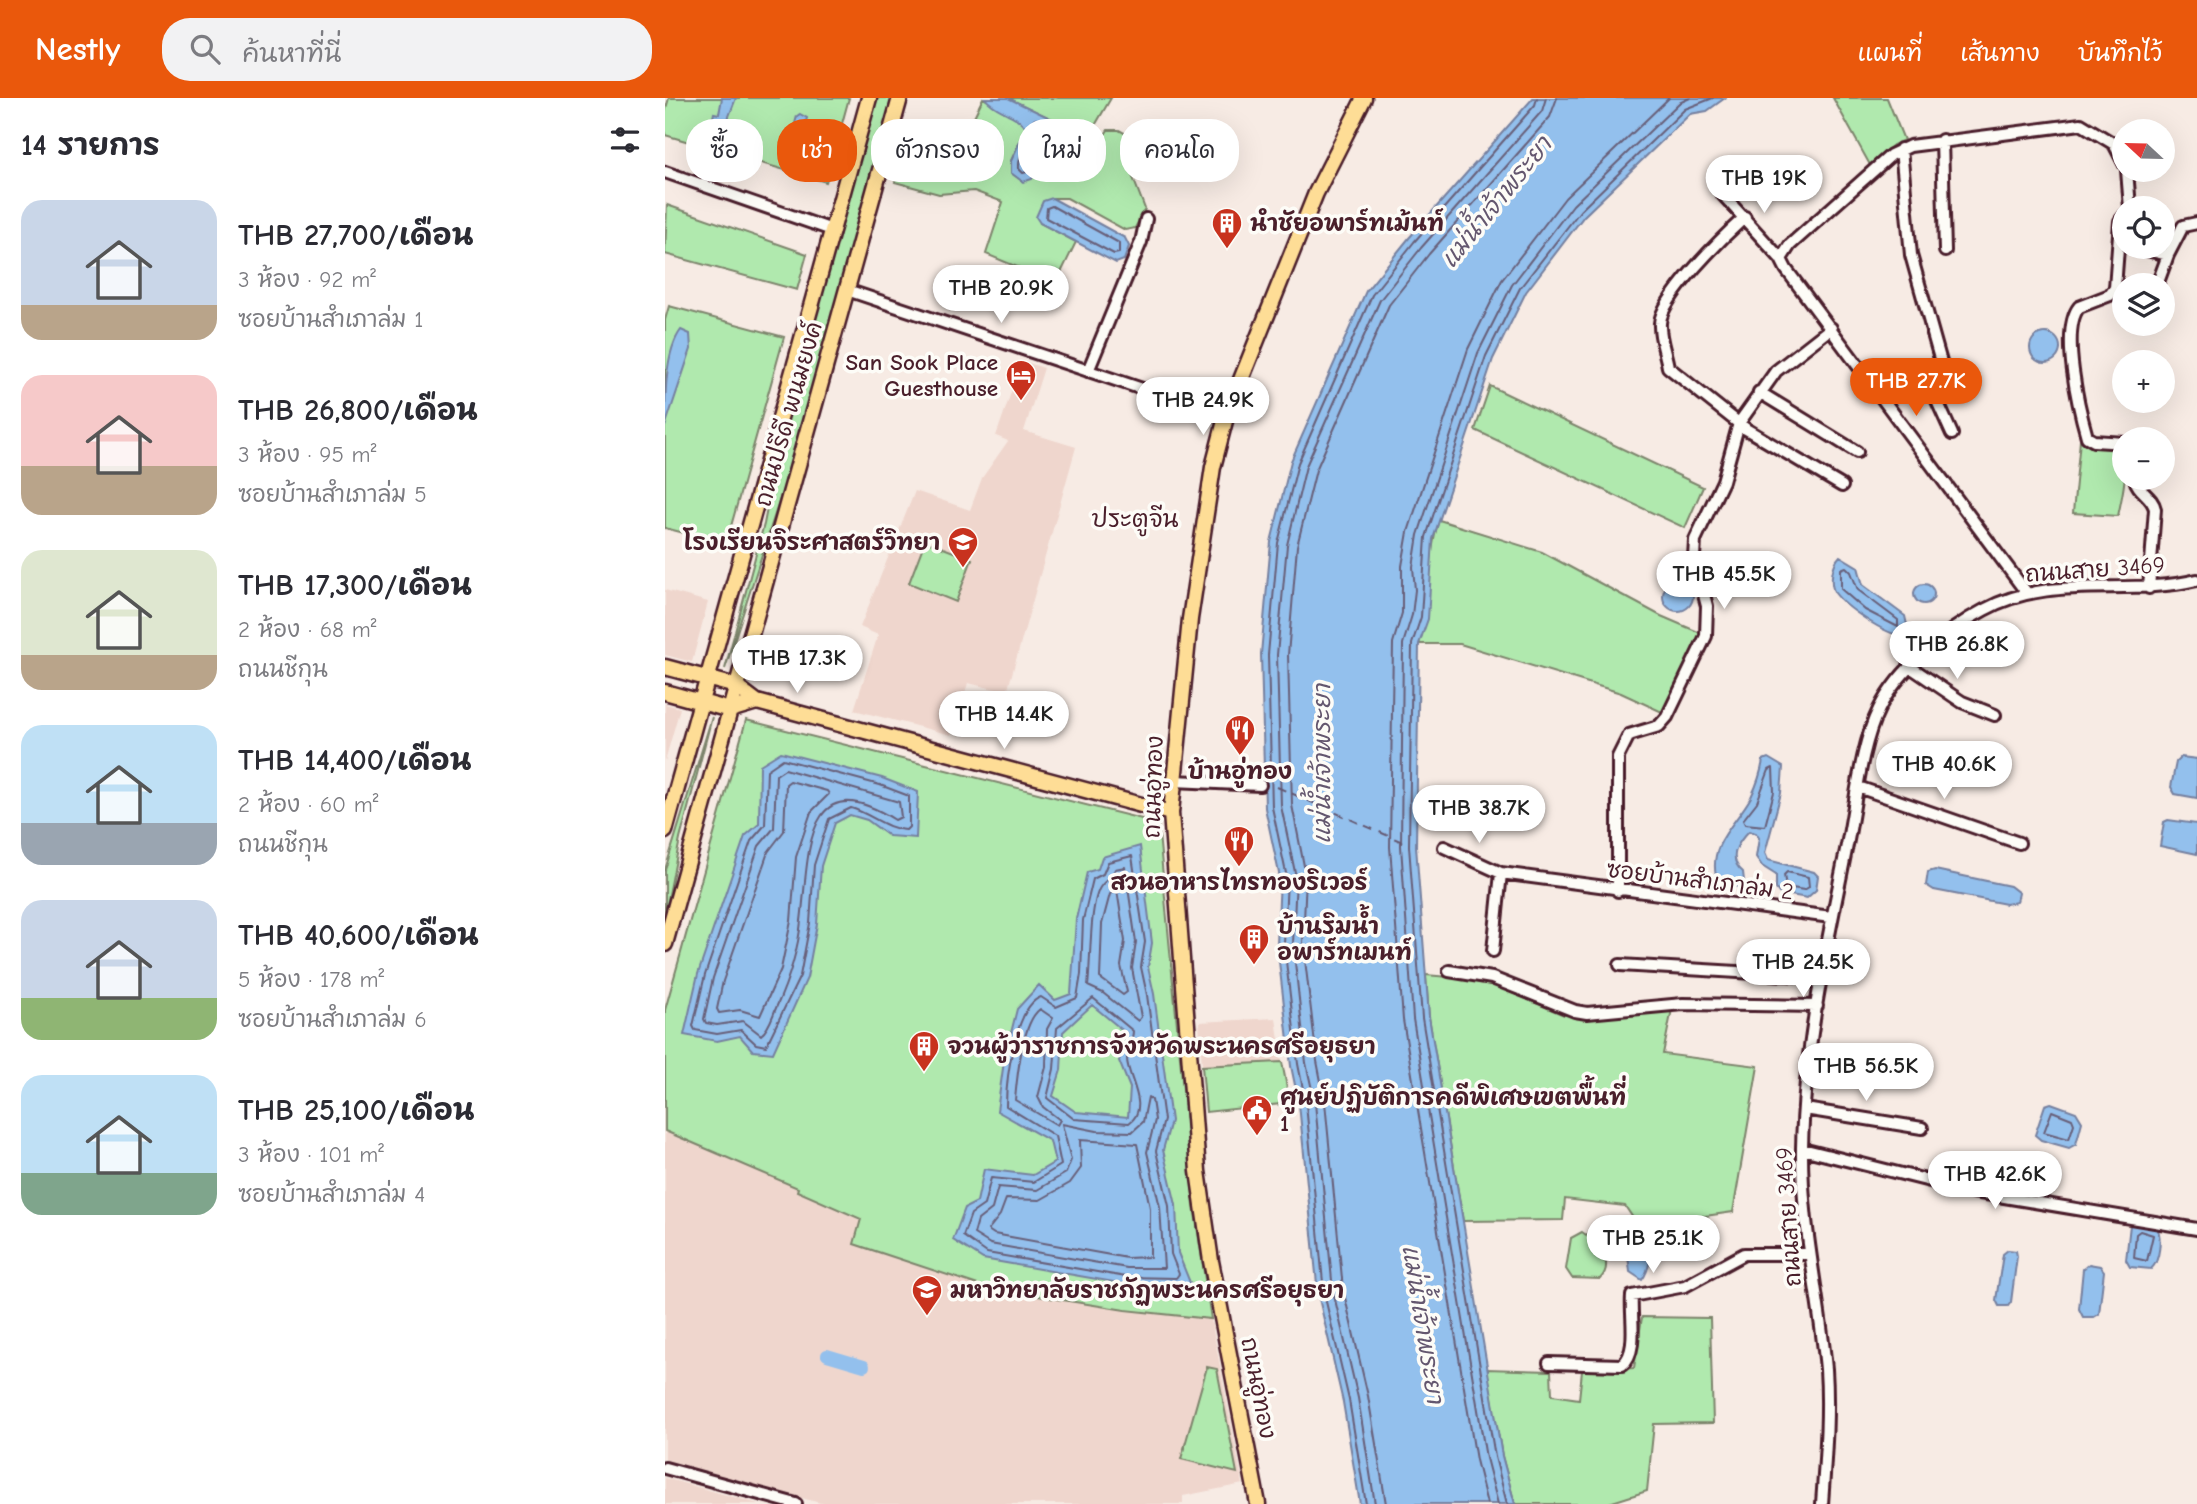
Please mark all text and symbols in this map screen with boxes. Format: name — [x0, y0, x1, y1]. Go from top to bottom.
search box — [162, 18, 652, 81]
text: Nestly — [35, 30, 120, 68]
icon: search — [186, 30, 224, 68]
text: ค้นหาที่นี่ — [242, 39, 341, 69]
text: แผนที่ — [1857, 39, 1922, 67]
text: เส้นทาง — [1960, 39, 2040, 67]
text: บันทึกไว้ — [2078, 39, 2162, 67]
chip: ซื้อ — [686, 119, 763, 182]
chip: เช่า — [777, 119, 857, 182]
chip: ตัวกรอง — [871, 119, 1004, 182]
chip: ใหม่ — [1018, 119, 1106, 182]
chip: คอนโด — [1120, 119, 1239, 182]
north arrow — [2112, 119, 2175, 182]
map controls — [2112, 119, 2175, 490]
icon: filters — [606, 121, 644, 159]
water label: แม่น้ำเจ้าพระยา — [1429, 125, 1558, 273]
text: 14 รายการ — [21, 128, 160, 163]
pin: THB 19K — [1699, 156, 1829, 215]
text: THB 19K — [1722, 164, 1806, 191]
button: locate — [2112, 196, 2175, 259]
building icon: นำชัยอพาร์ทเม้นท์ — [1210, 206, 1244, 250]
place label: นำชัยอพาร์ทเม้นท์ — [1250, 208, 1444, 237]
text: THB 27,700/เดือน — [238, 218, 473, 253]
icon: home — [77, 228, 161, 312]
text: 3 ห้อง · 92 m² — [238, 266, 376, 293]
pin: THB 20.9K — [921, 266, 1081, 325]
button: layers — [2112, 273, 2175, 336]
text: THB 20.9K — [949, 274, 1053, 301]
text: ซอยบ้านสำเภาล่ม 1 — [238, 306, 423, 333]
street label: ถนนปรีดี พนมยงค์ — [746, 318, 828, 510]
place label: San Sook Place Guesthouse — [845, 349, 998, 402]
button: + — [2112, 350, 2175, 413]
hotel icon: San Sook Place Guesthouse — [1004, 358, 1038, 402]
pin: THB 27.7K — [1836, 358, 1996, 418]
text: THB 27.7K — [1866, 367, 1966, 394]
pin: THB 24.9K — [1123, 378, 1283, 437]
text: THB 24.9K — [1152, 386, 1254, 413]
text: THB 26,800/เดือน — [238, 393, 478, 428]
icon: home — [77, 403, 161, 487]
button: − — [2112, 427, 2175, 490]
text: 3 ห้อง · 95 m² — [238, 441, 376, 468]
text: ซอยบ้านสำเภาล่ม 5 — [238, 481, 427, 508]
district label: ประตูจีน — [1092, 504, 1178, 537]
school or university icon: โรงเรียนจิระศาสตร์วิทยา — [946, 525, 980, 569]
place label: โรงเรียนจิระศาสตร์วิทยา — [682, 527, 940, 556]
street label: ถนนสาย 3469 — [2024, 551, 2166, 588]
pin: THB 45.5K — [1644, 552, 1804, 611]
text: THB 45.5K — [1672, 560, 1776, 587]
text: THB 17,300/เดือน — [238, 568, 472, 603]
icon: home — [77, 578, 161, 662]
text: 2 ห้อง · 68 m² — [238, 616, 376, 643]
pin: THB 26.8K — [1877, 622, 2037, 681]
text: THB 26.8K — [1905, 630, 2009, 657]
pin: THB 17.3K — [717, 636, 877, 695]
text: THB 17.3K — [748, 644, 846, 671]
text: ถนนชีกุน — [238, 656, 328, 683]
water label: แม่น้ำเจ้าพระยา — [1300, 683, 1336, 844]
pin: THB 14.4K — [924, 692, 1084, 751]
text: THB 14.4K — [955, 700, 1053, 727]
restaurant icon: บ้านอู่ทอง — [1223, 713, 1257, 757]
street label: ถนนอู่ทอง — [1136, 735, 1173, 839]
pin: THB 40.6K — [1864, 742, 2024, 801]
text: THB 14,400/เดือน — [238, 743, 471, 778]
text: THB 40.6K — [1892, 750, 1996, 777]
icon: home — [77, 753, 161, 837]
place label: บ้านอู่ทอง — [1188, 756, 1292, 788]
pin: THB 38.7K — [1399, 786, 1559, 845]
text: 2 ห้อง · 60 m² — [238, 791, 379, 818]
text: THB 38.7K — [1428, 794, 1530, 821]
restaurant icon: สวนอาหารไทรทองริเวอร์ — [1222, 824, 1256, 868]
text: ถนนชีกุน — [238, 831, 328, 858]
street label: ซอยบ้านสำเภาล่ม 2 — [1605, 853, 1795, 905]
place label: สวนอาหารไทรทองริเวอร์ — [1110, 867, 1368, 896]
place label: บ้านริมน้ำ อพาร์ทเมนท์ — [1277, 903, 1412, 966]
text: THB 40,600/เดือน — [238, 918, 479, 953]
building icon: บ้านริมน้ำ อพาร์ทเมนท์ — [1237, 922, 1271, 966]
icon: home — [77, 928, 161, 1012]
pin: THB 24.5K — [1723, 940, 1883, 999]
text: THB 24.5K — [1752, 948, 1854, 975]
text: 5 ห้อง · 178 m² — [238, 966, 384, 993]
text: ซอยบ้านสำเภาล่ม 6 — [238, 1006, 427, 1033]
building icon: จวนผู้ว่าราชการจังหวัดพระนครศรีอยุธยา — [907, 1029, 941, 1073]
place label: จวนผู้ว่าราชการจังหวัดพระนครศรีอยุธยา — [947, 1031, 1375, 1063]
pin: THB 56.5K — [1786, 1044, 1946, 1103]
text: THB 56.5K — [1814, 1052, 1918, 1079]
place label: ศูนย์ปฏิบัติการคดีพิเศษเขตพื้นที่ 1 — [1280, 1074, 1626, 1137]
text: THB 25,100/เดือน — [238, 1093, 475, 1128]
public building icon: ศูนย์ปฏิบัติการคดีพิเศษเขตพื้นที่ 1 — [1240, 1093, 1274, 1137]
icon: home — [77, 1103, 161, 1187]
text: 3 ห้อง · 101 m² — [238, 1141, 384, 1168]
street label: ถนนสาย 3469 — [1770, 1146, 1807, 1288]
pin: THB 42.6K — [1915, 1152, 2075, 1211]
text: THB 42.6K — [1944, 1160, 2046, 1187]
text: ซอยบ้านสำเภาล่ม 4 — [238, 1181, 425, 1208]
pin: THB 25.1K — [1573, 1216, 1733, 1275]
text: THB 25.1K — [1603, 1224, 1703, 1251]
water label: แม่น้ำเจ้าพระยา — [1397, 1242, 1457, 1407]
school or university icon: มหาวิทยาลัยราชภัฏพระนครศรีอยุธยา — [910, 1273, 944, 1317]
place label: มหาวิทยาลัยราชภัฏพระนครศรีอยุธยา — [950, 1275, 1344, 1307]
street label: ถนนอู่ทอง — [1232, 1335, 1284, 1442]

